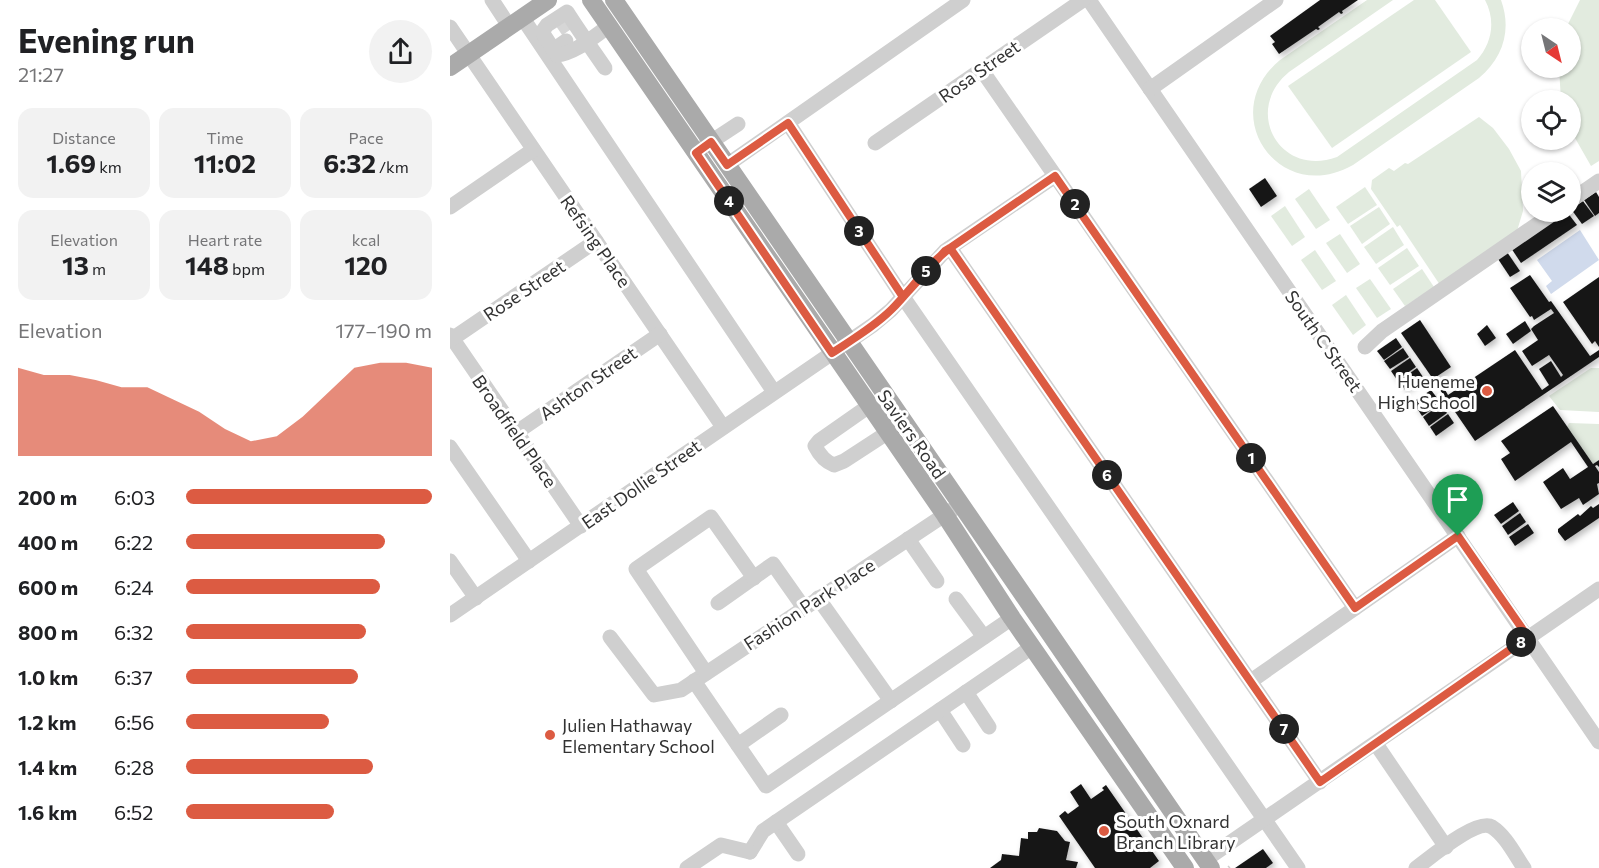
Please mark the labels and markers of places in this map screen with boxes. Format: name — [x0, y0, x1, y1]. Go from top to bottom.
pin: 4 — [714, 186, 744, 216]
pin: 2 — [1060, 189, 1090, 219]
pin: 3 — [844, 216, 874, 246]
pin: 5 — [911, 256, 941, 286]
place label: Hueneme High School — [1378, 370, 1475, 413]
marker: Hueneme High School — [1480, 384, 1494, 398]
pin: 1 — [1236, 443, 1266, 473]
pin: 6 — [1092, 460, 1122, 490]
pin — [1432, 474, 1483, 536]
pin: 8 — [1506, 627, 1536, 657]
place label: Julien Hathaway Elementary School — [562, 714, 715, 757]
pin: 7 — [1269, 714, 1299, 744]
marker: Julien Hathaway Elementary School — [543, 728, 557, 742]
place label: South Oxnard Branch Library — [1116, 810, 1236, 853]
marker: South Oxnard Branch Library — [1097, 824, 1111, 838]

